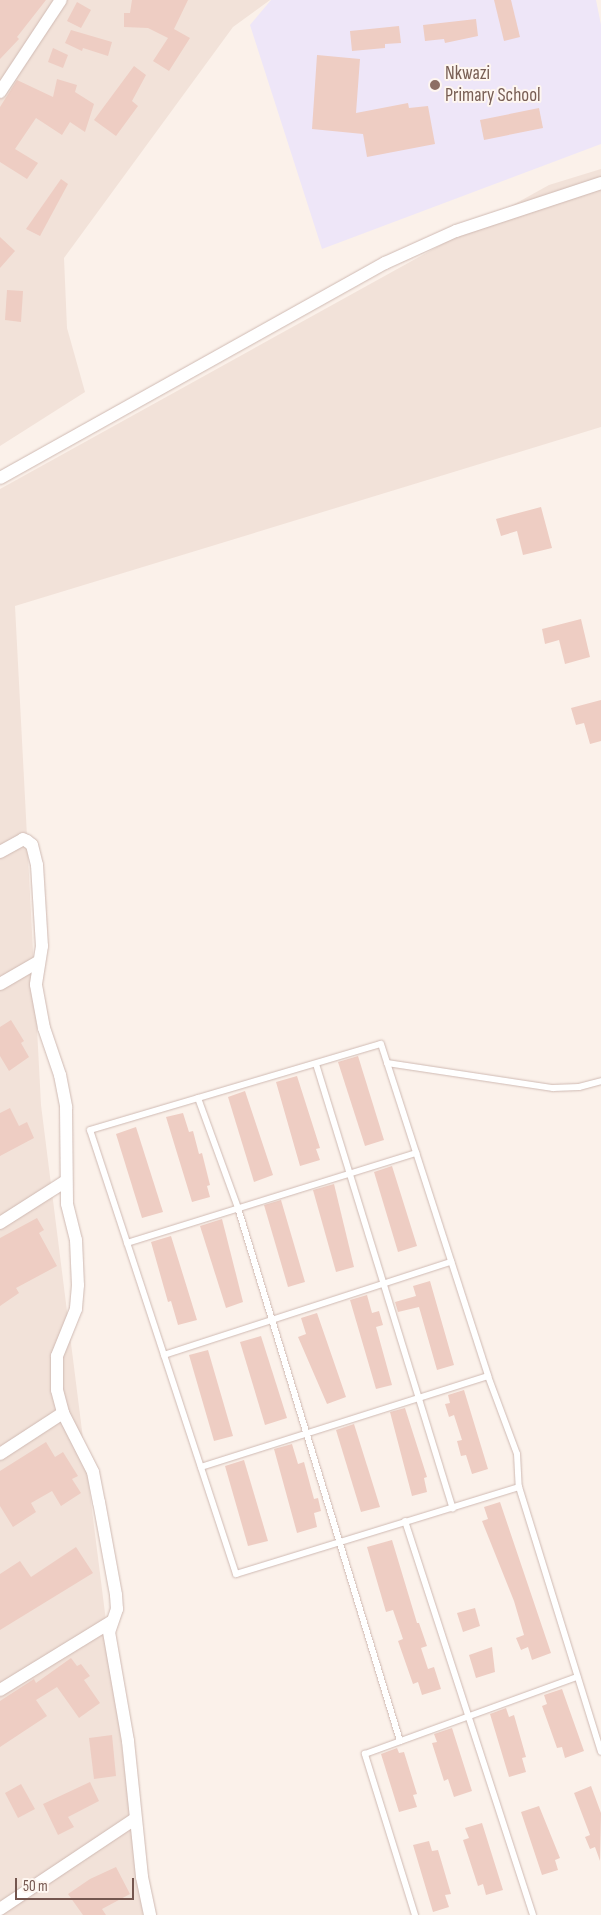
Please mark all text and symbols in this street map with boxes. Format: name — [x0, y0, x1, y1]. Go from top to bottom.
place label: Nkwazi Primary School — [445, 63, 541, 107]
marker: Nkwazi Primary School — [429, 79, 441, 91]
scale bar — [18, 1868, 136, 1900]
text: 50 m — [23, 1877, 48, 1896]

